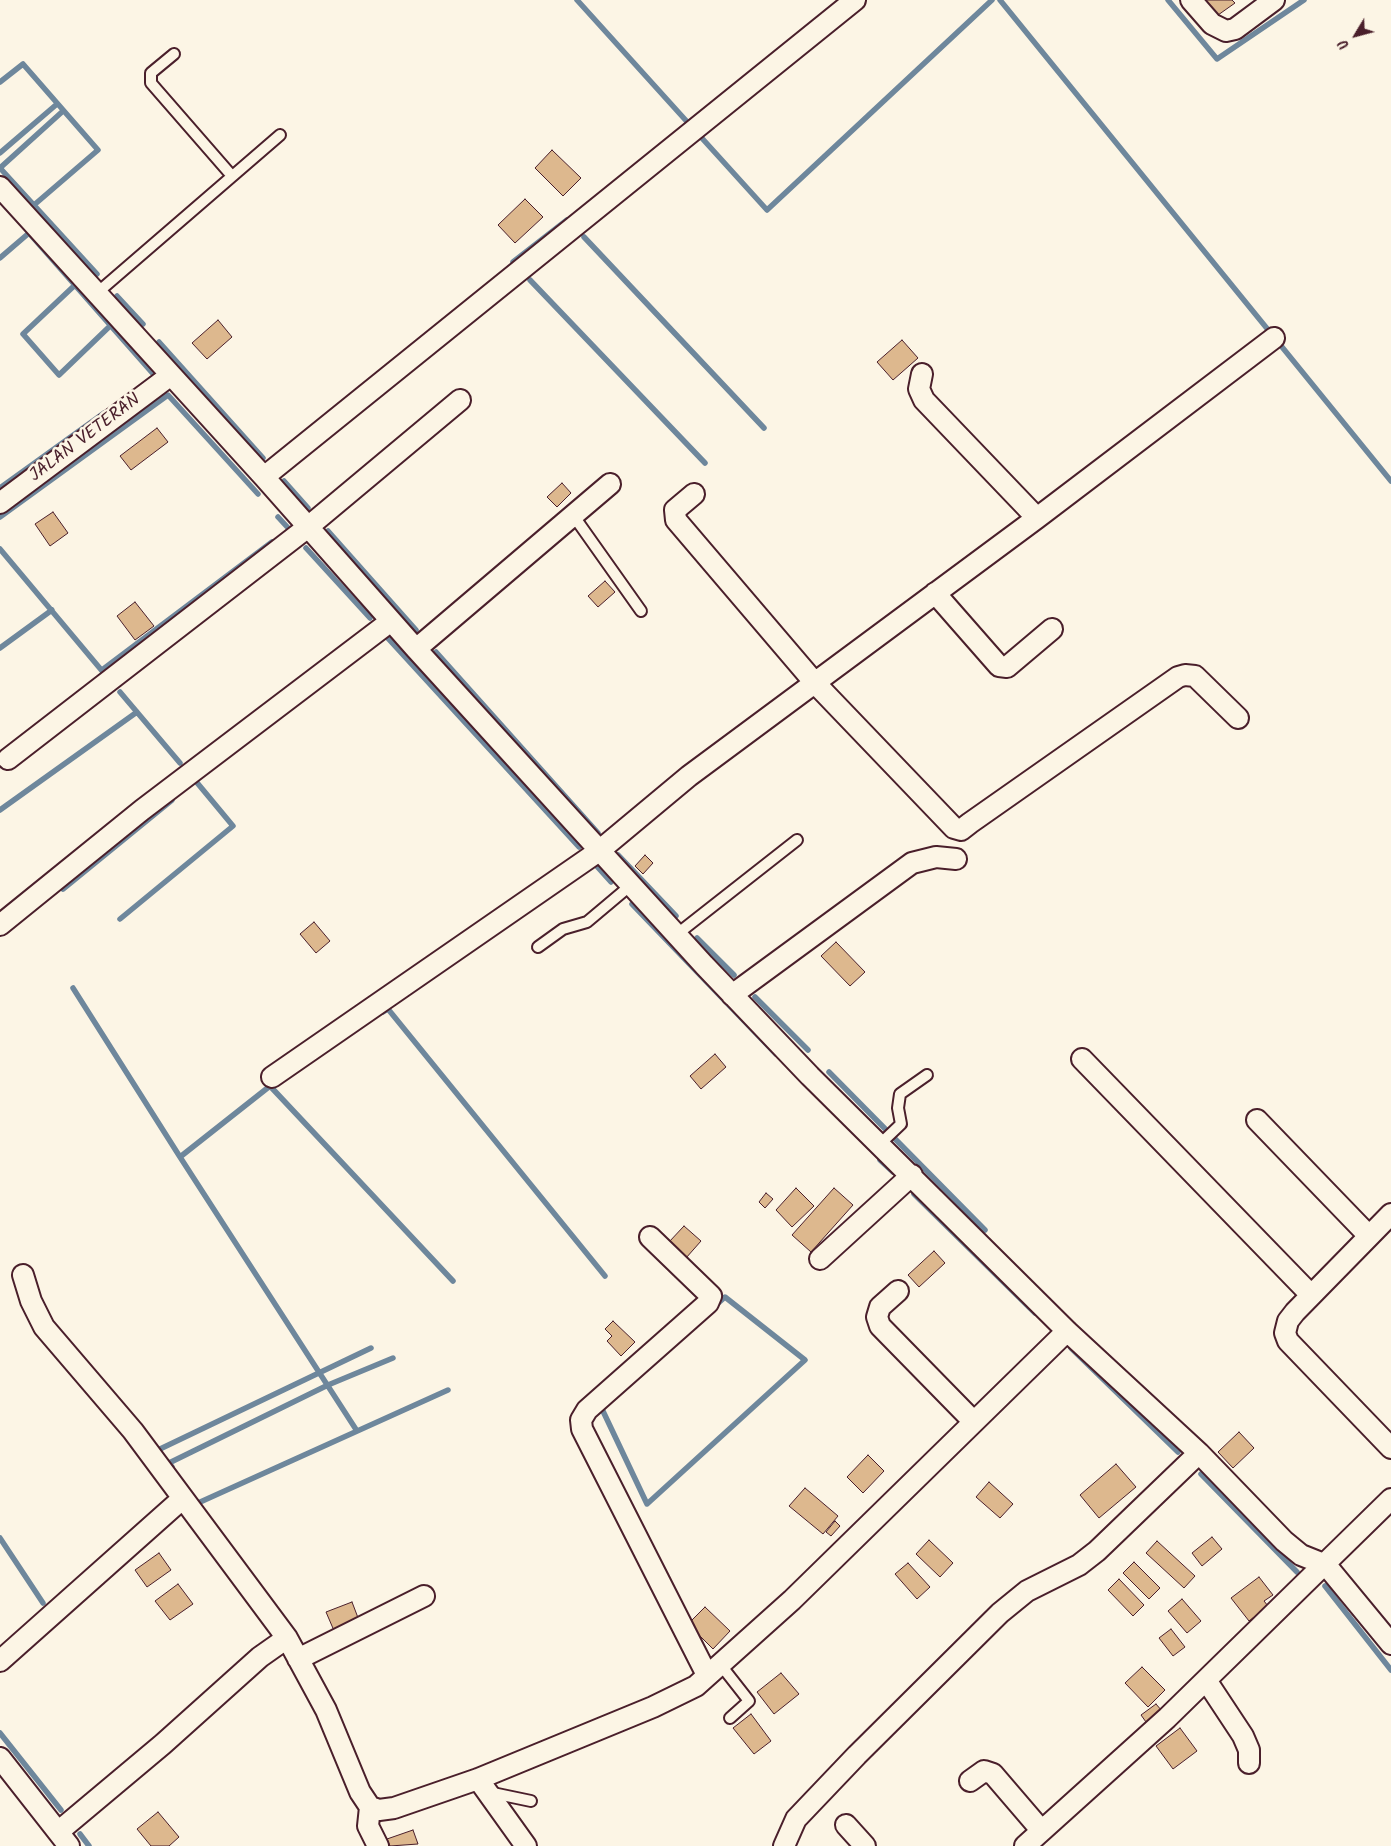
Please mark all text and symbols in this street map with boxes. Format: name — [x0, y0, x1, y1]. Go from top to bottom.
north arrow — [1331, 10, 1381, 60]
text: U — [1333, 34, 1355, 54]
street label: JALAN VETERAN — [26, 390, 146, 488]

